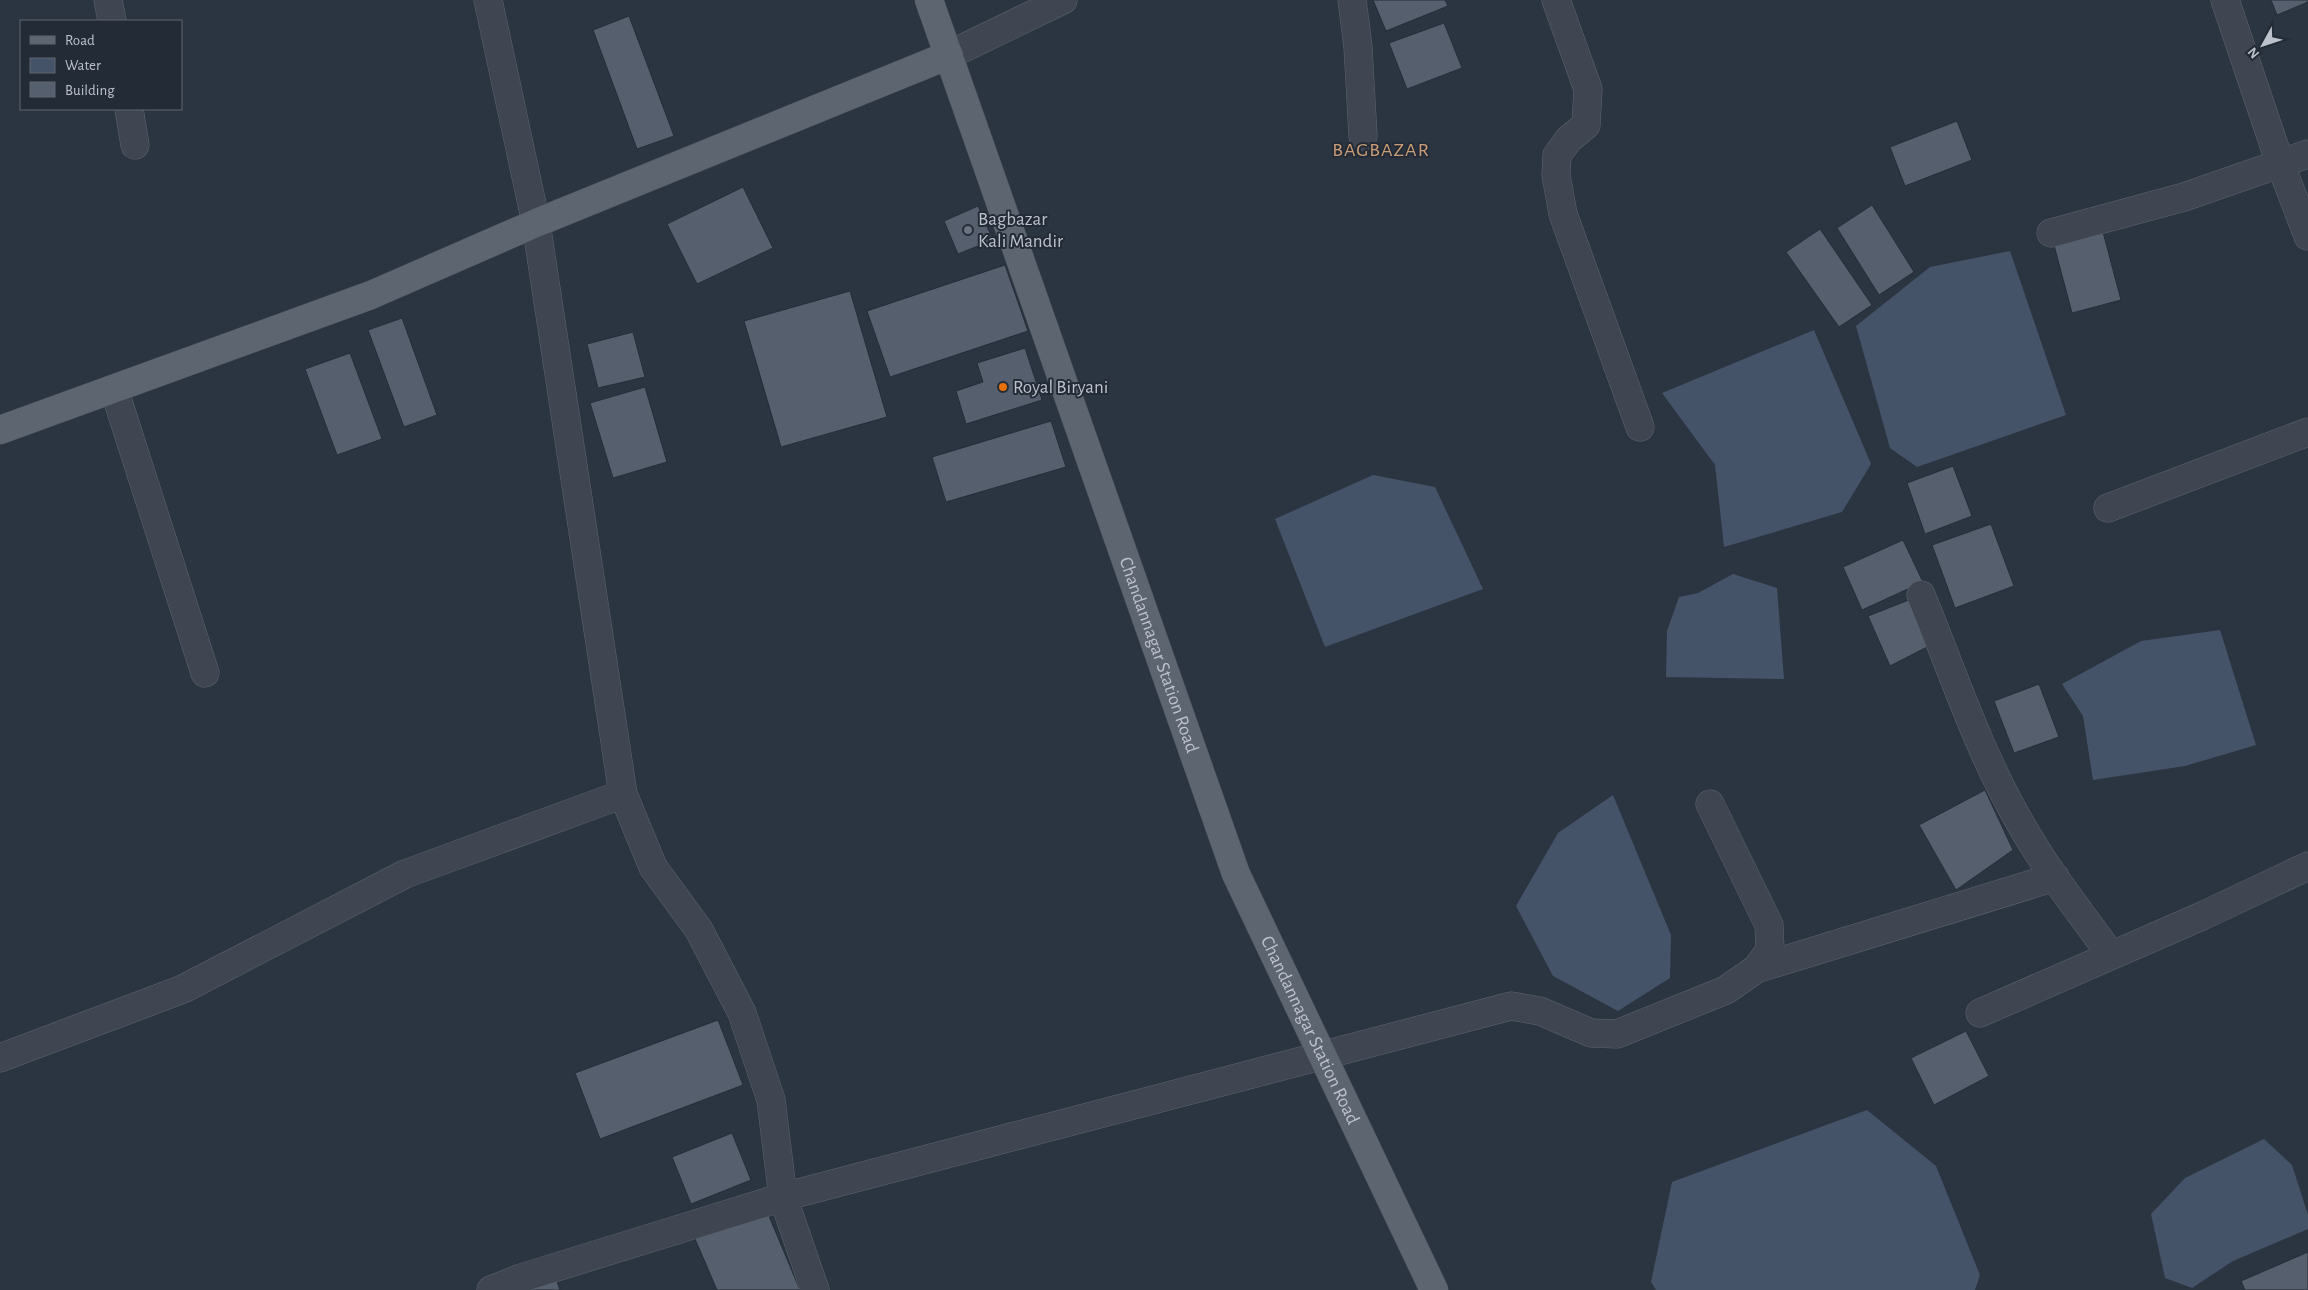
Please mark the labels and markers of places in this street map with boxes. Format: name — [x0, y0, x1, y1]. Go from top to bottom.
place label: Bagbazar Kali Mandir — [978, 210, 1063, 251]
marker: Bagbazar Kali Mandir — [962, 224, 974, 236]
place label: Royal Biryani — [1013, 378, 1108, 397]
marker: Royal Biryani — [997, 381, 1009, 393]

